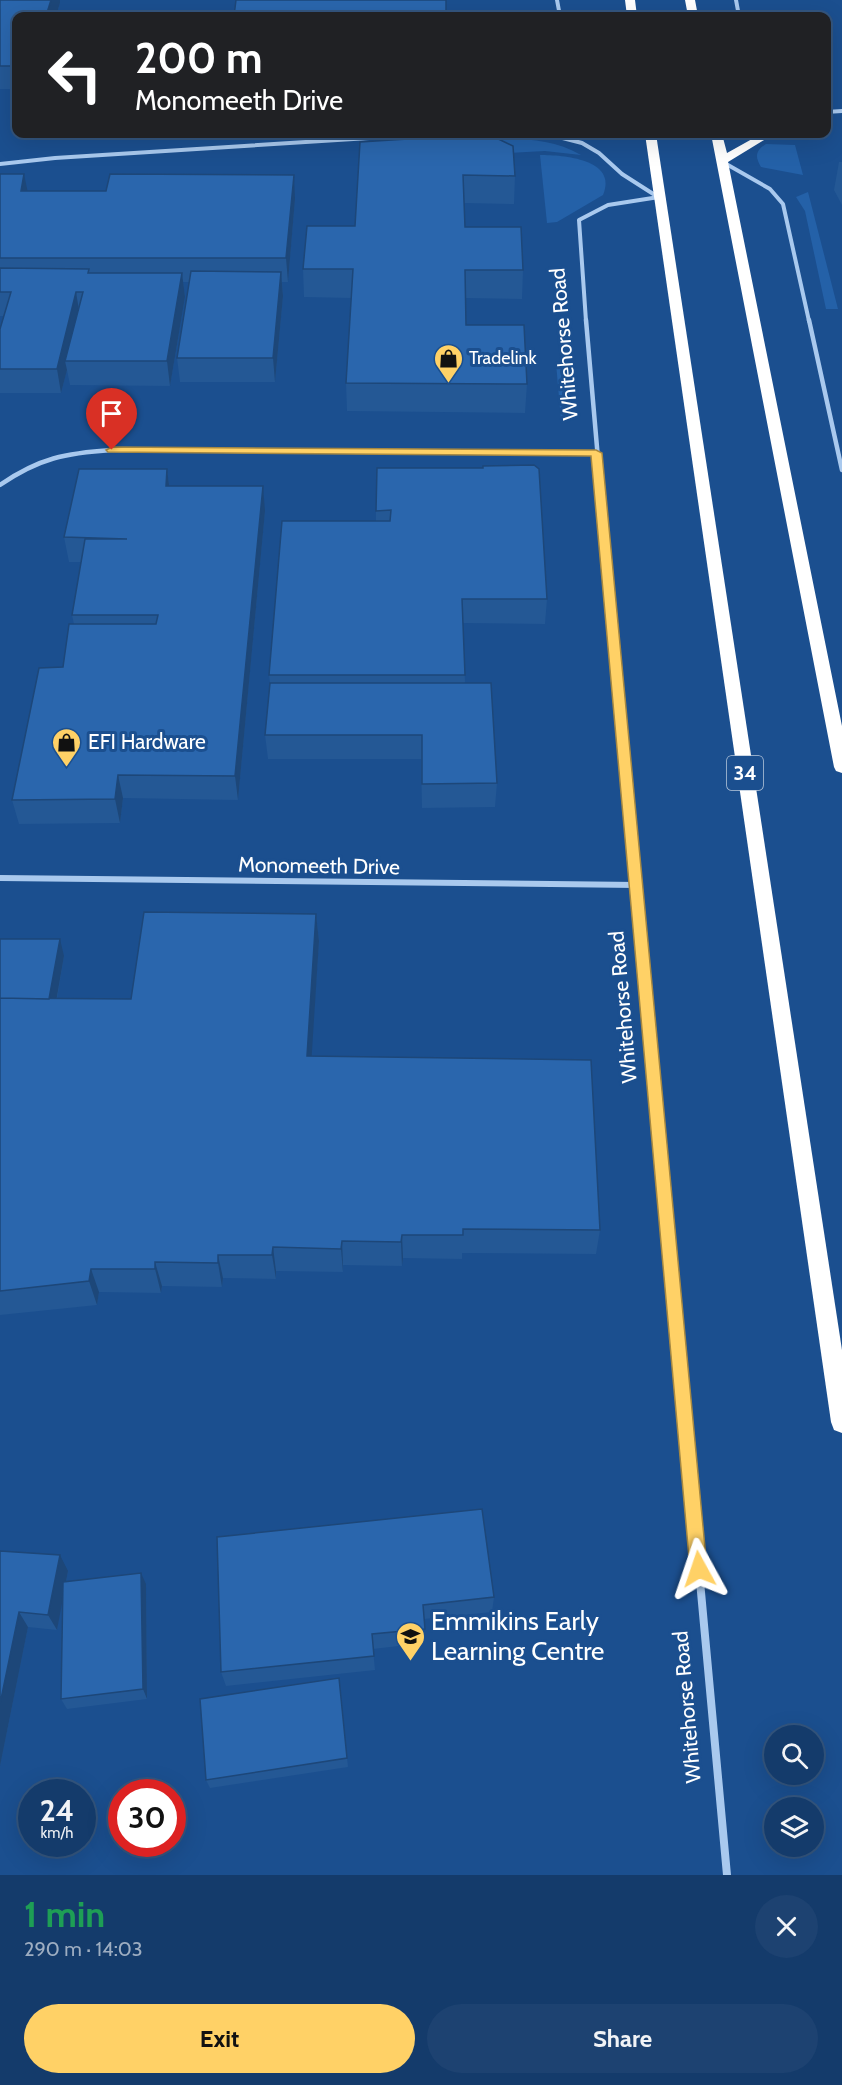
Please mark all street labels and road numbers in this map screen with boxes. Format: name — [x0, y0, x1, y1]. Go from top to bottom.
street label: Whitehorse Road — [544, 267, 583, 421]
road number: 34 — [727, 756, 763, 790]
street label: Monomeeth Drive — [238, 852, 400, 879]
street label: Whitehorse Road — [603, 930, 642, 1084]
street label: Whitehorse Road — [667, 1630, 706, 1784]

